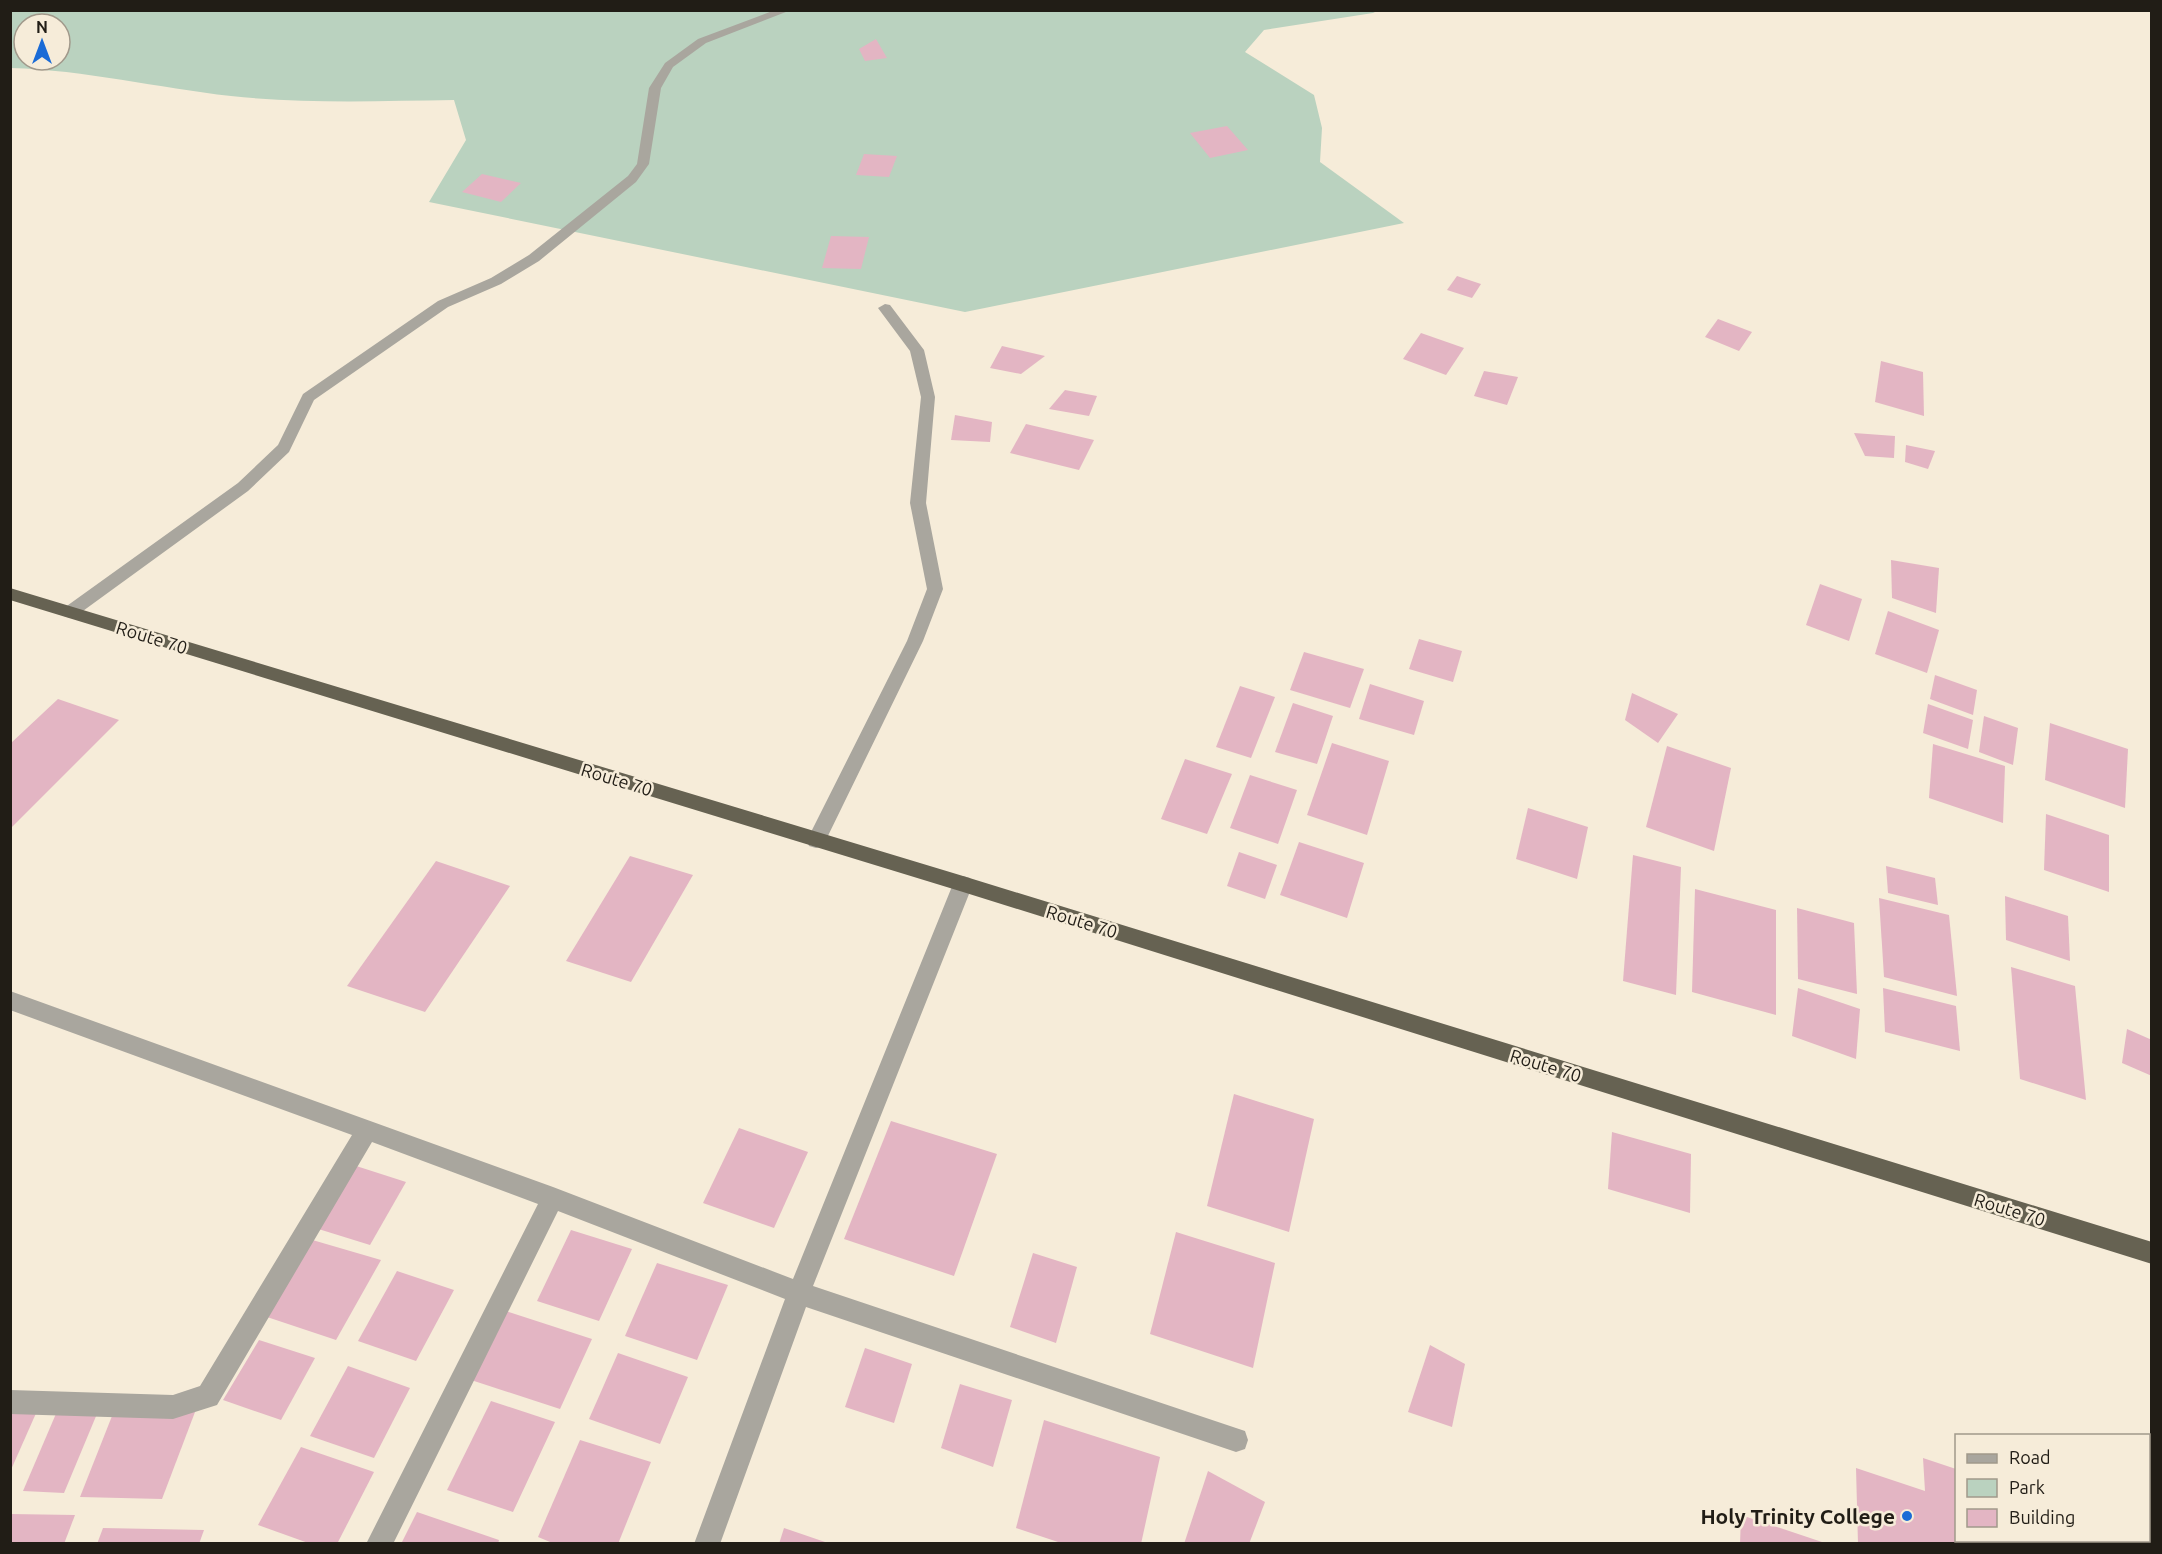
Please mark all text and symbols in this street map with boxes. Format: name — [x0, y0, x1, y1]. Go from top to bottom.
north arrow — [12, 12, 72, 72]
text: N — [36, 18, 48, 36]
street label: Route 70 — [114, 617, 190, 657]
street label: Route 70 — [579, 759, 655, 799]
street label: Route 70 — [1044, 901, 1120, 941]
street label: Route 70 — [1508, 1045, 1584, 1085]
street label: Route 70 — [1972, 1189, 2048, 1229]
legend — [1955, 1434, 2150, 1542]
text: Road — [2009, 1447, 2051, 1467]
text: Park — [2009, 1477, 2045, 1497]
place label: Holy Trinity College — [1700, 1504, 1895, 1528]
text: Building — [2009, 1507, 2075, 1527]
marker: Holy Trinity College — [1900, 1509, 1914, 1523]

